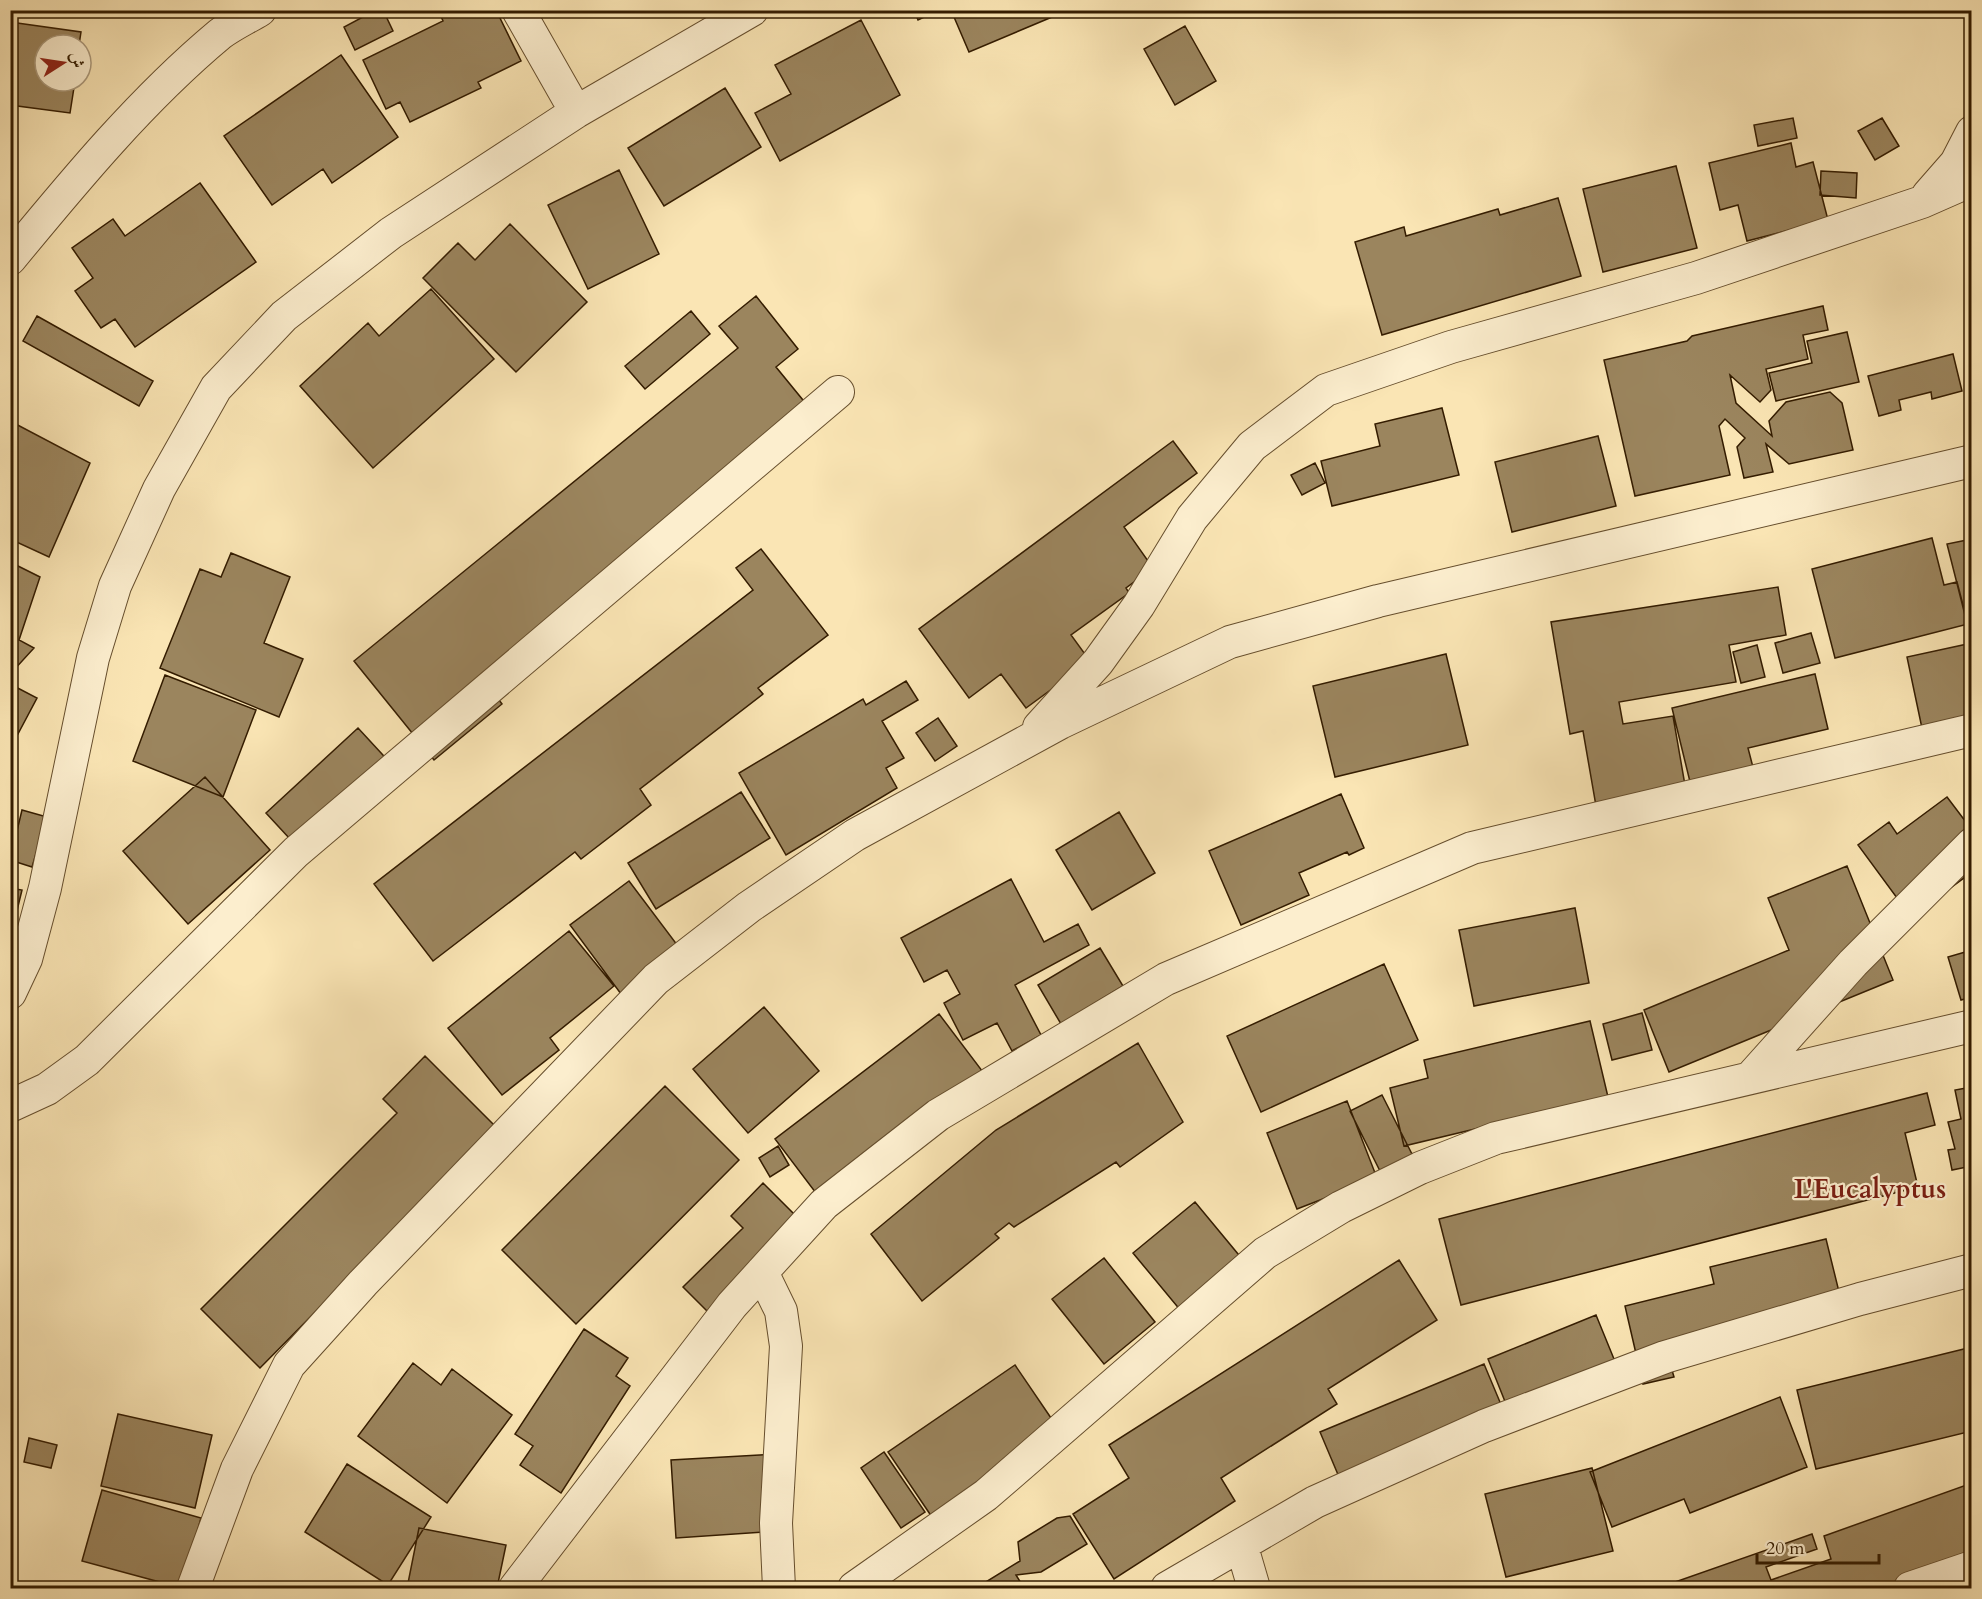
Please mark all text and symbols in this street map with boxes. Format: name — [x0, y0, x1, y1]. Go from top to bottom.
north arrow — [33, 33, 93, 93]
text: ش — [64, 50, 89, 70]
district label: L'Eucalyptus — [1794, 1171, 1946, 1208]
scale bar — [1757, 1527, 1878, 1565]
text: 20 m — [1766, 1536, 1805, 1561]

